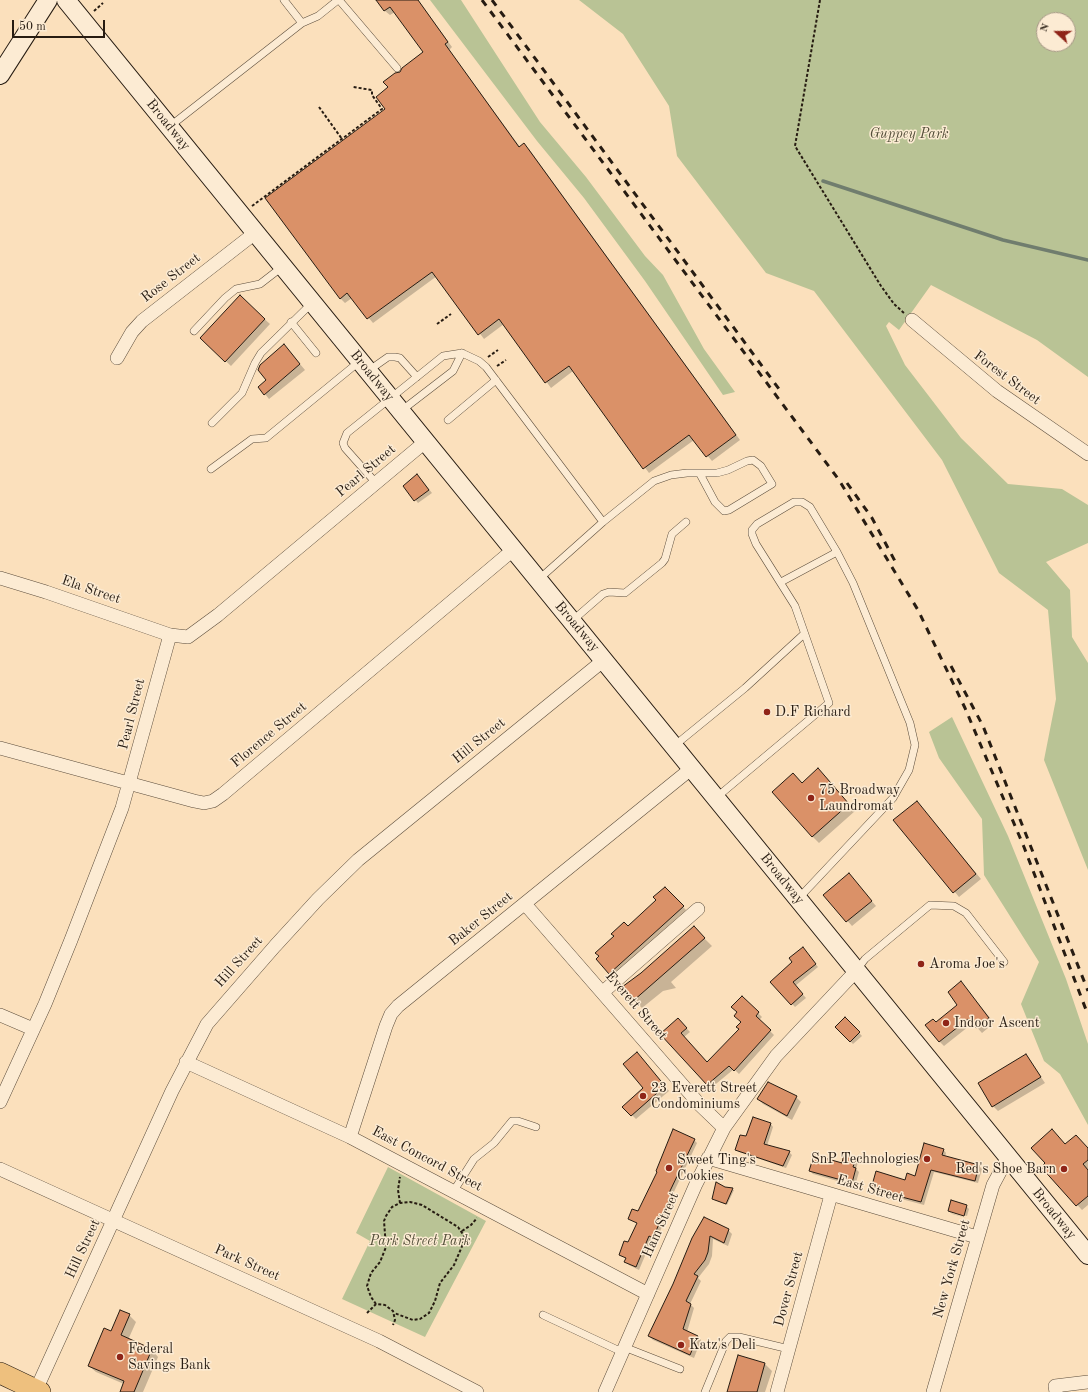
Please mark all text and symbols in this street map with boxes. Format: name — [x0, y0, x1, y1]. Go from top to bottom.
scale bar — [14, 12, 107, 38]
north arrow — [1036, 12, 1076, 52]
text: 50 m — [19, 21, 46, 33]
text: N — [1039, 22, 1052, 34]
street label: Broadway — [142, 96, 194, 154]
park label: Guppey Park — [869, 126, 949, 142]
street label: Rose Street — [138, 250, 204, 306]
street label: Broadway — [346, 347, 398, 405]
street label: Forest Street — [970, 347, 1044, 409]
street label: Pearl Street — [333, 441, 399, 501]
street label: Ela Street — [59, 572, 123, 608]
street label: Broadway — [551, 598, 603, 656]
street label: Pearl Street — [115, 677, 149, 751]
street label: Florence Street — [228, 699, 310, 771]
place label: D.F Richard — [775, 704, 851, 720]
marker: D.F Richard — [762, 707, 772, 717]
street label: Hill Street — [449, 715, 509, 767]
place label: 75 Broadway Laundromat — [819, 782, 900, 814]
marker: 75 Broadway Laundromat — [806, 793, 816, 803]
street label: Broadway — [756, 850, 808, 908]
street label: Baker Street — [446, 888, 516, 950]
street label: Hill Street — [212, 933, 266, 991]
place label: Aroma Joe's — [929, 956, 1005, 972]
marker: Aroma Joe's — [916, 959, 926, 969]
street label: Everett Street — [601, 968, 671, 1044]
place label: Indoor Ascent — [954, 1015, 1040, 1031]
marker: Indoor Ascent — [941, 1018, 951, 1028]
place label: 23 Everett Street Condominiums — [651, 1080, 757, 1112]
marker: 23 Everett Street Condominiums — [638, 1091, 648, 1101]
street label: East Concord Street — [369, 1123, 485, 1195]
place label: SnP Technologies — [811, 1151, 919, 1167]
place label: Sweet Ting's Cookies — [677, 1152, 756, 1184]
marker: SnP Technologies — [922, 1154, 932, 1164]
place label: Red's Shoe Barn — [955, 1161, 1056, 1177]
marker: Sweet Ting's Cookies — [664, 1163, 674, 1173]
marker: Red's Shoe Barn — [1059, 1164, 1069, 1174]
street label: East Street — [835, 1171, 905, 1207]
street label: Broadway — [1028, 1185, 1080, 1243]
street label: Ham Street — [639, 1190, 683, 1260]
street label: Hill Street — [62, 1217, 104, 1281]
street label: New York Street — [930, 1218, 974, 1320]
park label: Park Street Park — [370, 1233, 470, 1249]
street label: Park Street — [212, 1241, 282, 1285]
street label: Dover Street — [771, 1250, 807, 1328]
place label: Katz's Deli — [689, 1337, 756, 1353]
marker: Katz's Deli — [676, 1340, 686, 1350]
place label: Federal Savings Bank — [128, 1341, 211, 1374]
marker: Federal Savings Bank — [115, 1352, 125, 1362]

